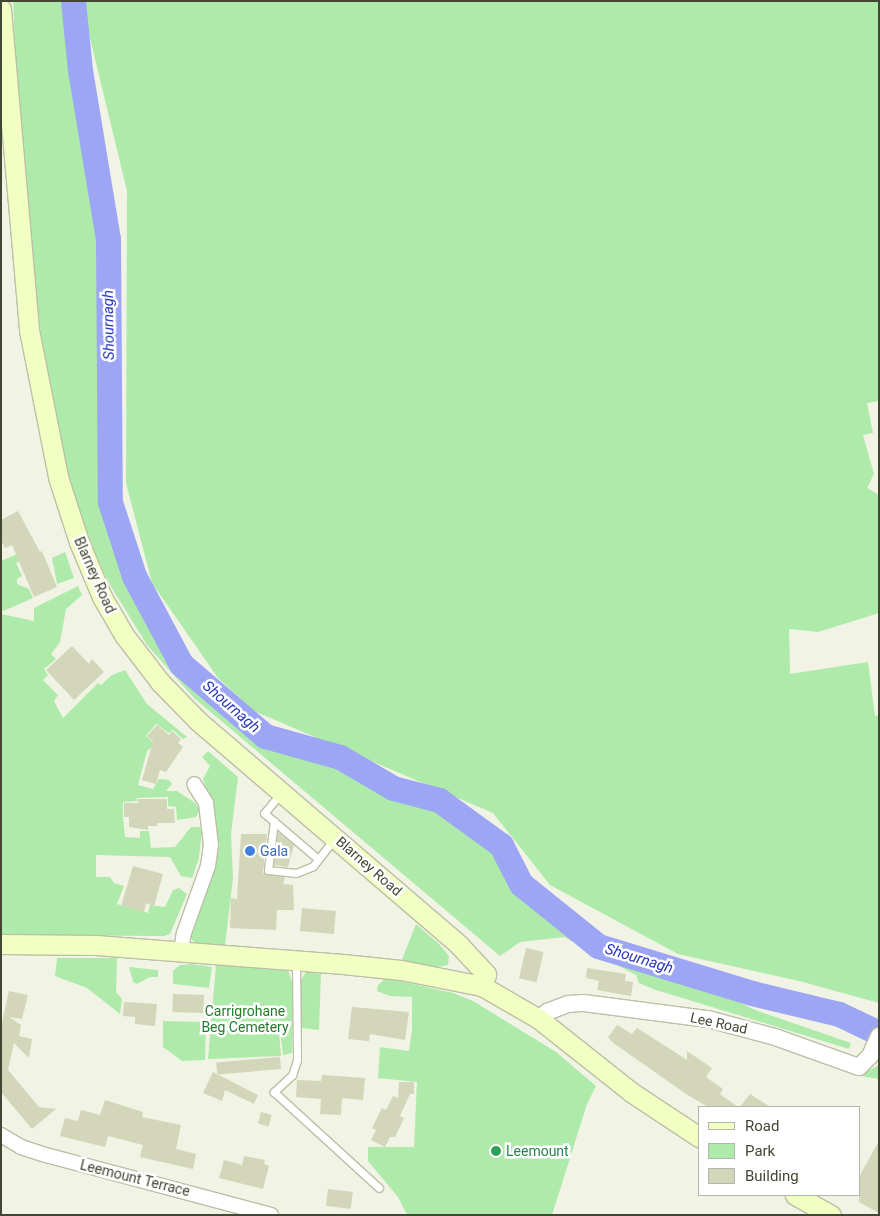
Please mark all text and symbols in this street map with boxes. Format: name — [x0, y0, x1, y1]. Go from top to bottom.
water label: Shournagh — [99, 290, 119, 360]
street label: Blarney Road — [71, 534, 119, 616]
water label: Shournagh — [199, 677, 263, 737]
street label: Blarney Road — [333, 833, 405, 899]
place label: Gala — [260, 843, 288, 859]
marker: Gala — [244, 845, 256, 857]
water label: Shournagh — [603, 940, 675, 978]
park label: Carrigrohane Beg Cemetery — [201, 1003, 289, 1036]
street label: Lee Road — [689, 1009, 749, 1037]
legend — [698, 1106, 860, 1196]
text: Road — [745, 1117, 779, 1135]
text: Park — [745, 1142, 775, 1160]
place label: Leemount — [506, 1143, 569, 1159]
marker: Leemount — [490, 1145, 502, 1157]
street label: Leemount Terrace — [78, 1156, 192, 1200]
text: Building — [745, 1167, 799, 1185]

